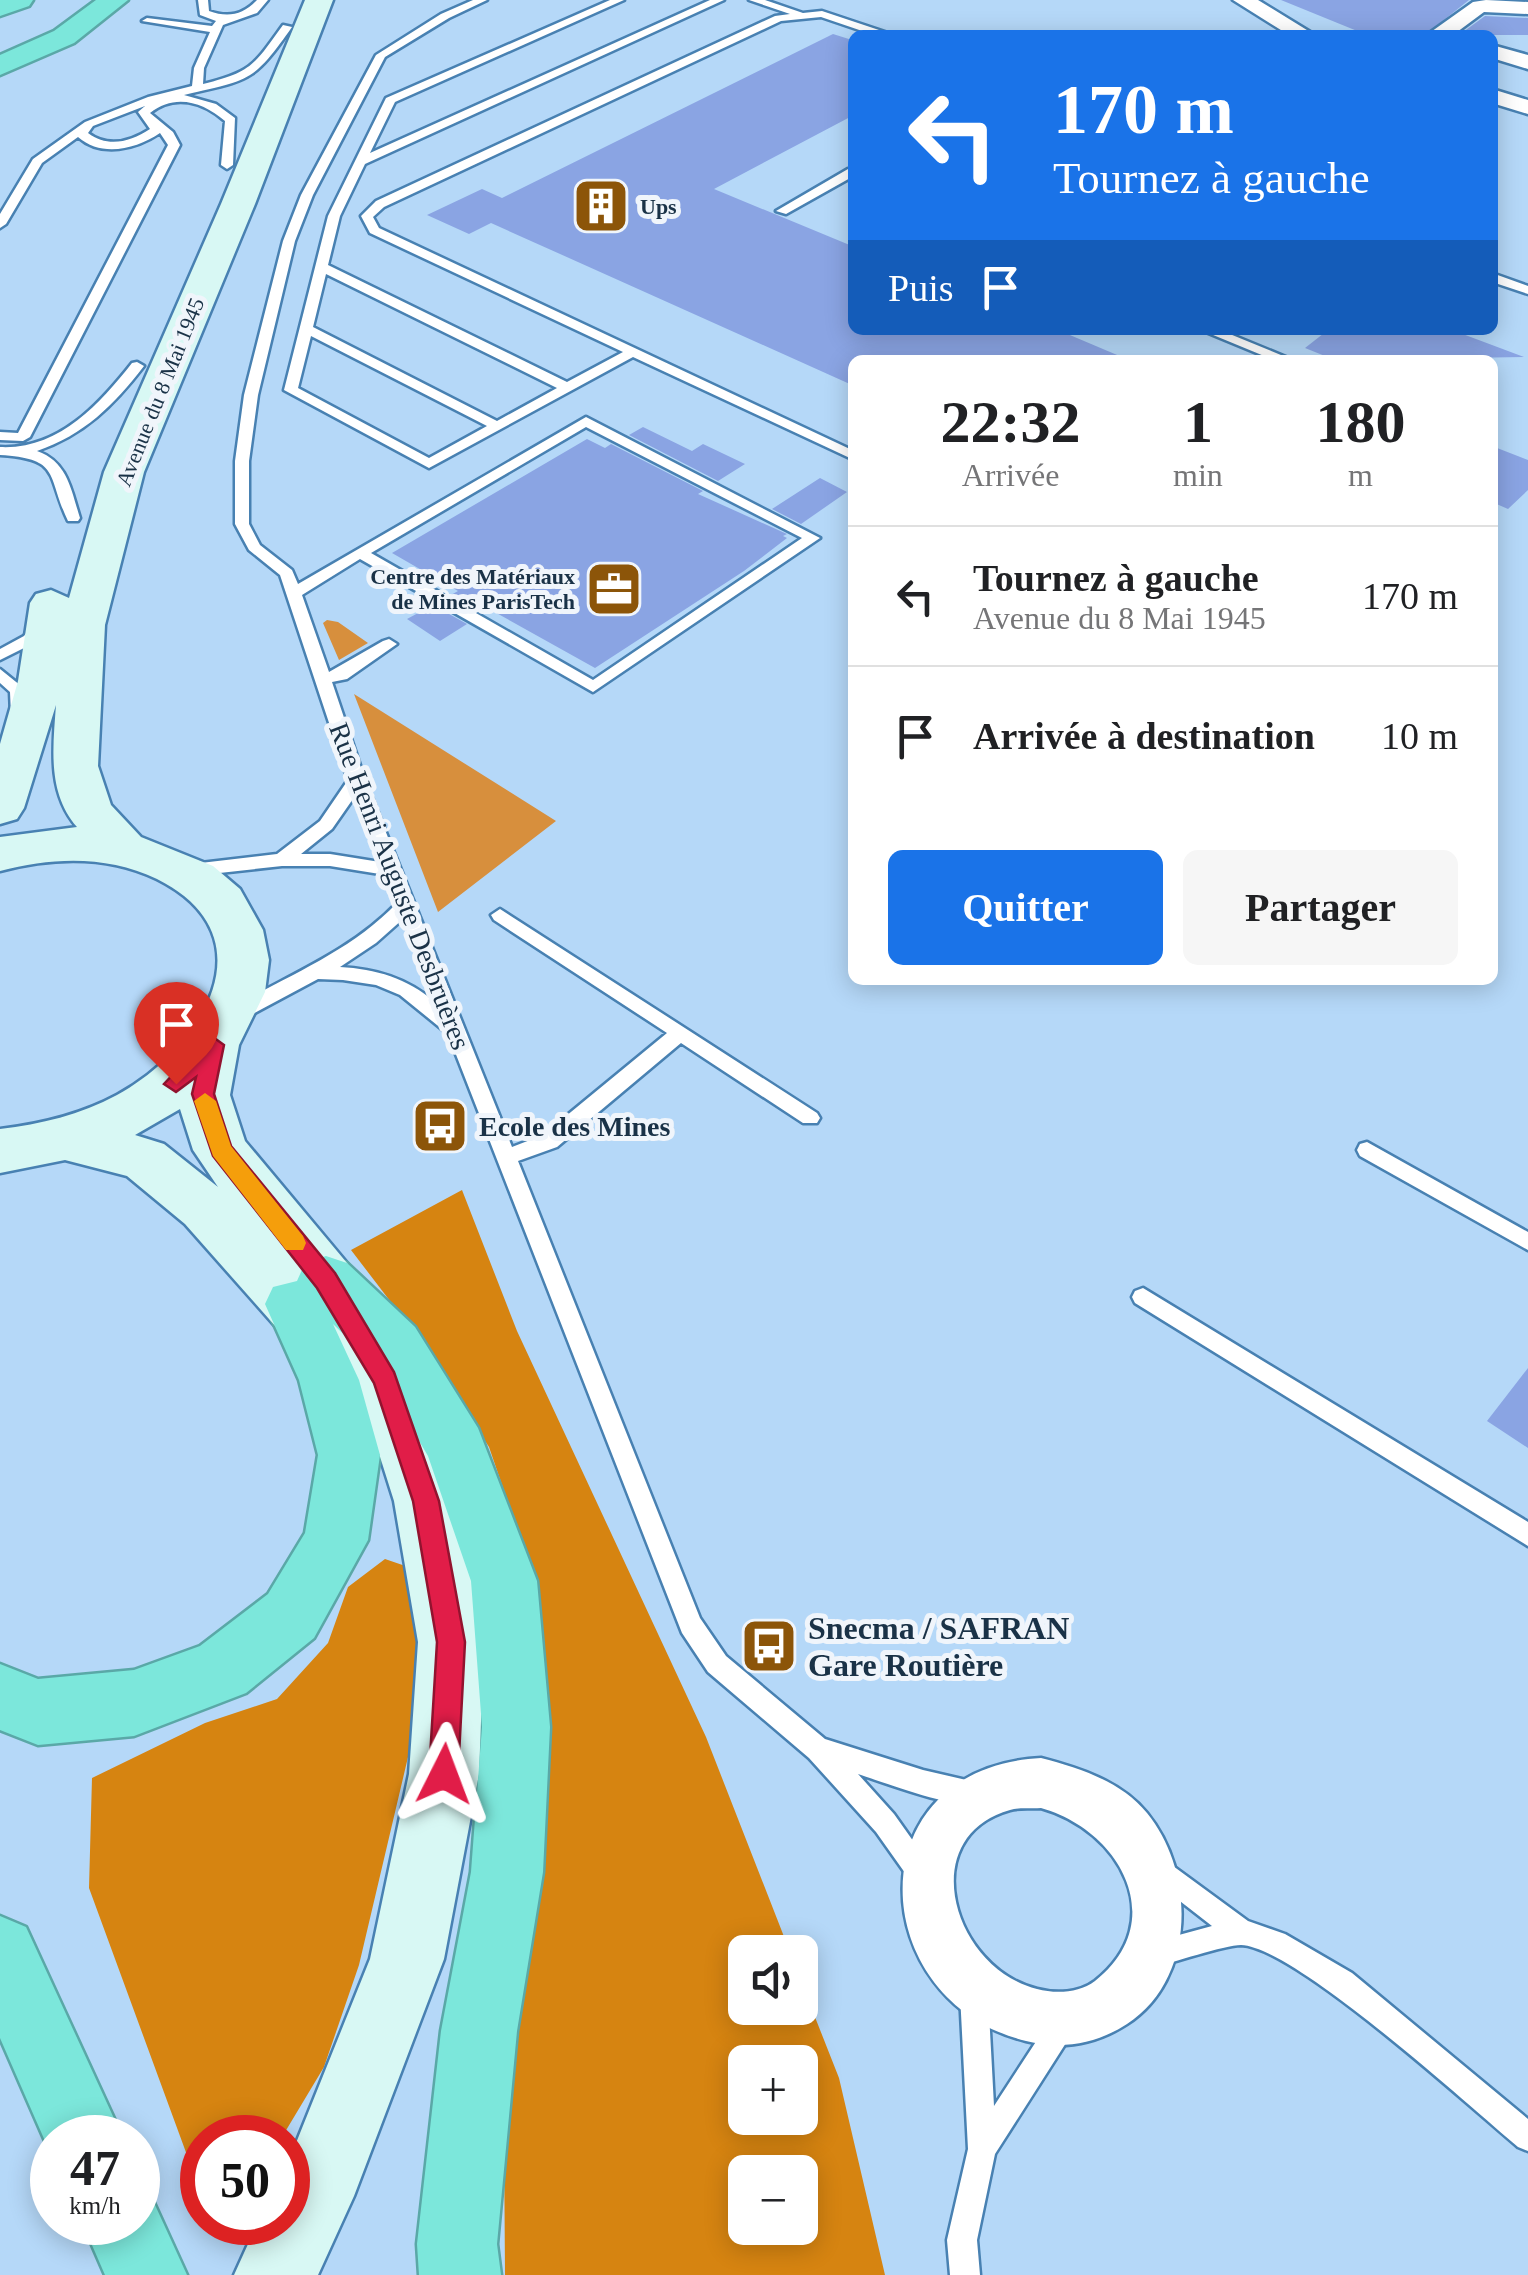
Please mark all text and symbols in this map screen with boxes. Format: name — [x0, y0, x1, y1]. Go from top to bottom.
icon: left — [888, 70, 1018, 200]
text: 170 m — [1053, 71, 1234, 148]
text: Tournez à gauche — [1053, 153, 1370, 203]
building icon: Ups — [571, 176, 631, 236]
place label: Ups — [640, 194, 677, 219]
icon: arrive — [973, 260, 1028, 315]
text: Puis — [888, 267, 953, 309]
street label: Avenue du 8 Mai 1945 — [111, 294, 209, 490]
text: 22:32 — [941, 389, 1081, 455]
text: 1 — [1183, 389, 1213, 455]
text: 180 — [1315, 389, 1405, 455]
text: Arrivée — [962, 457, 1059, 493]
text: min — [1173, 457, 1223, 493]
text: m — [1348, 457, 1373, 493]
text: Tournez à gauche — [973, 557, 1259, 599]
office icon: Centre des Matériaux de Mines ParisTech — [584, 559, 644, 619]
place label: Centre des Matériaux de Mines ParisTech — [370, 564, 575, 614]
icon: left — [888, 569, 943, 624]
text: 170 m — [1362, 575, 1458, 617]
text: Avenue du 8 Mai 1945 — [973, 600, 1266, 636]
icon: arrive — [888, 709, 943, 764]
text: Arrivée à destination — [973, 715, 1315, 757]
text: 10 m — [1381, 715, 1458, 757]
street label: Rue Henri Auguste Desbruères — [323, 718, 477, 1054]
button: Quitter — [888, 850, 1163, 965]
button: Partager — [1183, 850, 1458, 965]
pin — [134, 982, 219, 1085]
icon: arrive — [149, 997, 204, 1052]
bus stop icon: Ecole des Mines — [410, 1096, 470, 1156]
place label: Ecole des Mines — [479, 1111, 670, 1142]
place label: Snecma / SAFRAN Gare Routière — [808, 1610, 1069, 1683]
bus stop icon: Snecma / SAFRAN Gare Routière — [739, 1616, 799, 1676]
position arrow — [392, 1722, 496, 1826]
map controls — [728, 1935, 818, 2245]
button: sound — [728, 1935, 818, 2025]
button: + — [728, 2045, 818, 2135]
speed limit sign: 50 — [180, 2115, 310, 2245]
text: 47 — [70, 2140, 120, 2196]
button: − — [728, 2155, 818, 2245]
text: km/h — [69, 2192, 121, 2219]

